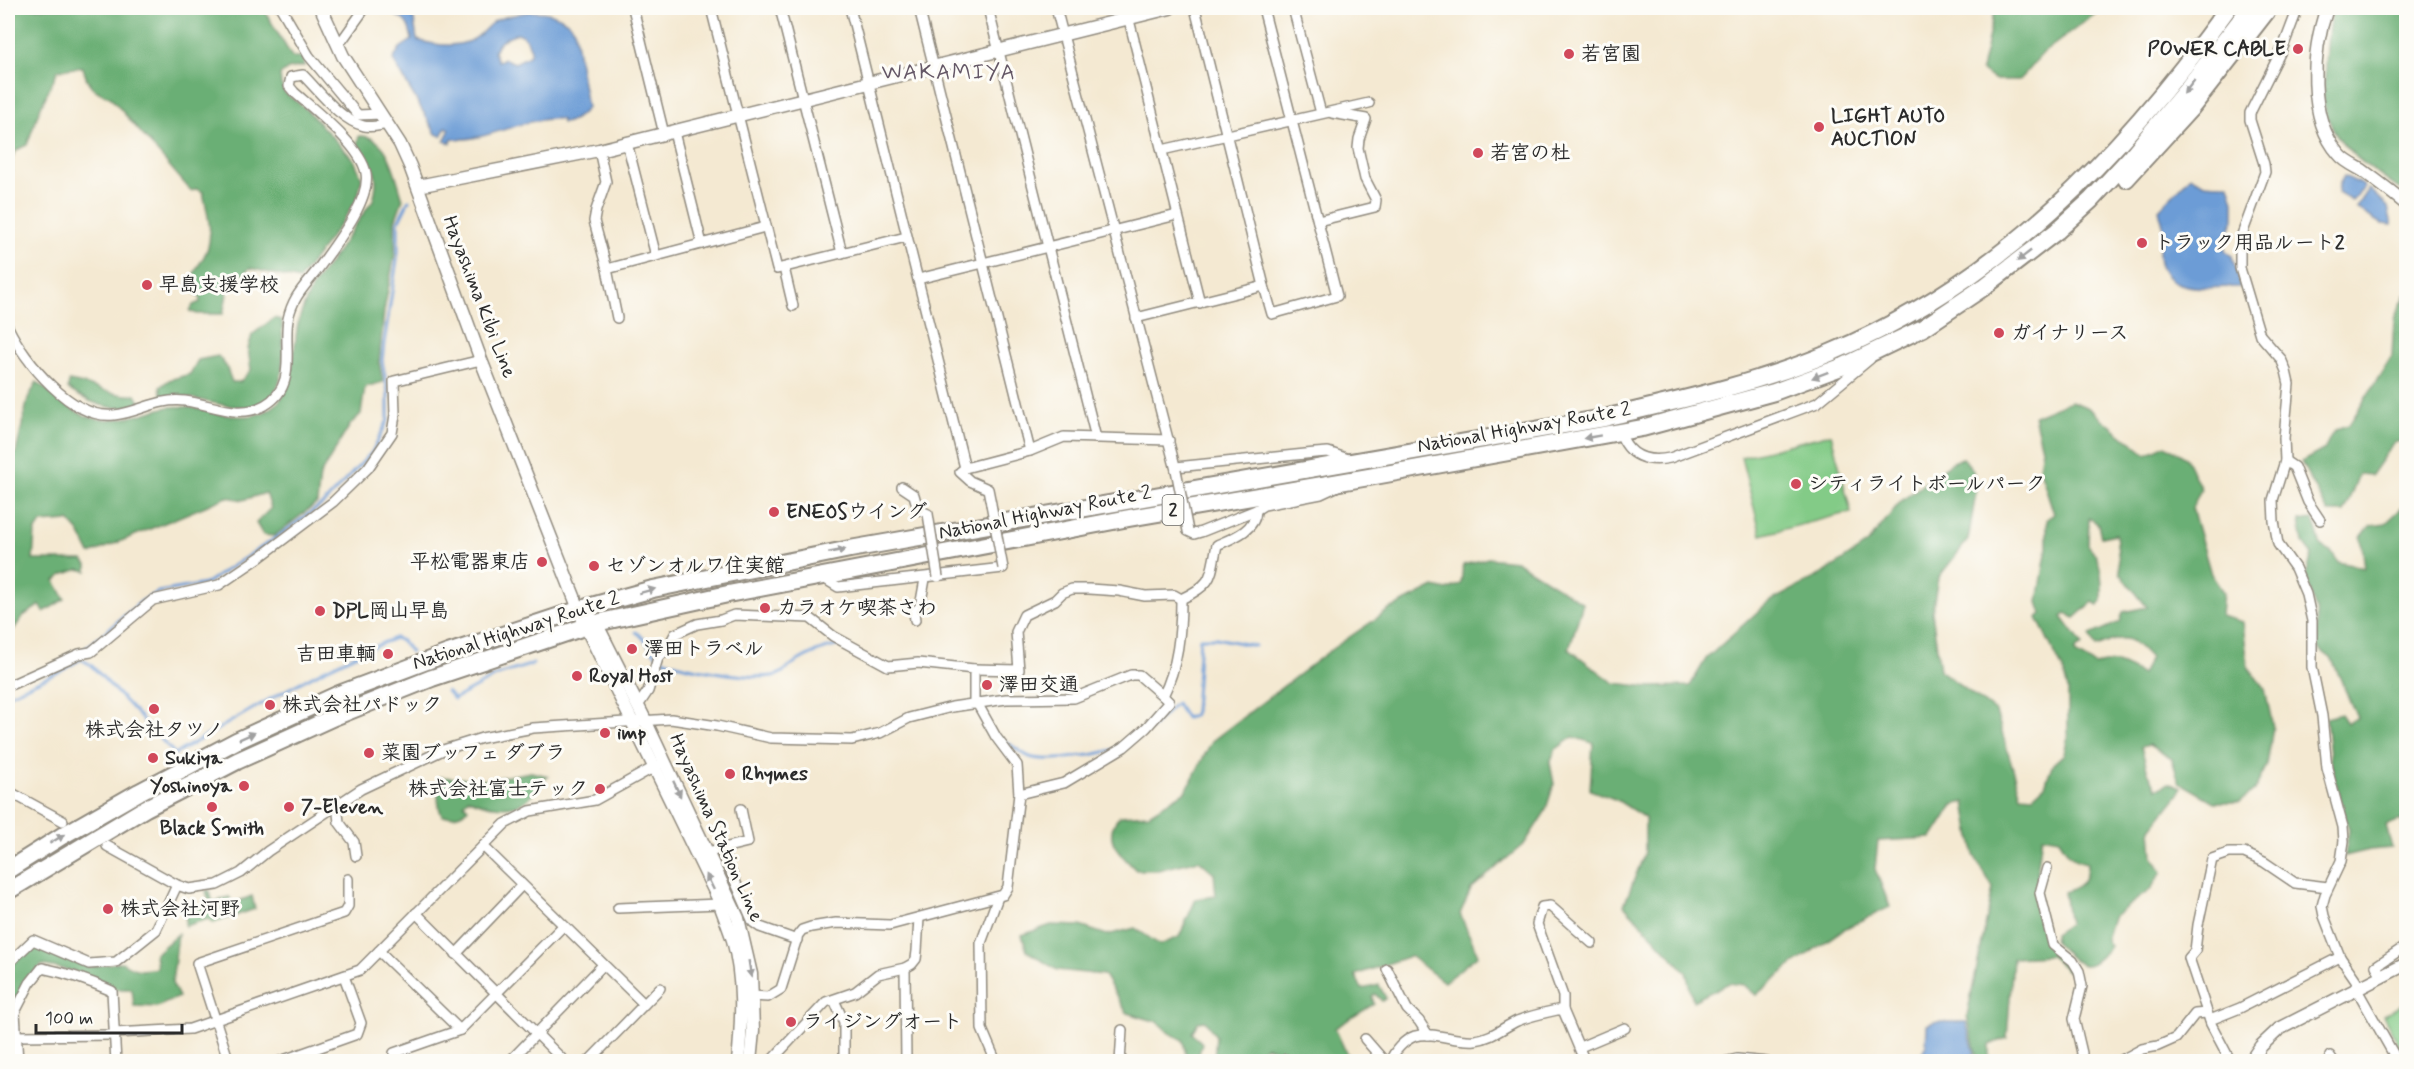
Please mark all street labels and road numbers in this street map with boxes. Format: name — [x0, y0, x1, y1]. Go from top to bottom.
street label: Hayashima Kibi Line — [436, 212, 522, 382]
street label: National Highway Route 2 — [1415, 396, 1633, 460]
street label: National Highway Route 2 — [936, 479, 1154, 547]
road number: 2 — [1162, 495, 1184, 525]
street label: National Highway Route 2 — [409, 585, 623, 677]
street label: Hayashima Station Line — [662, 730, 770, 926]

